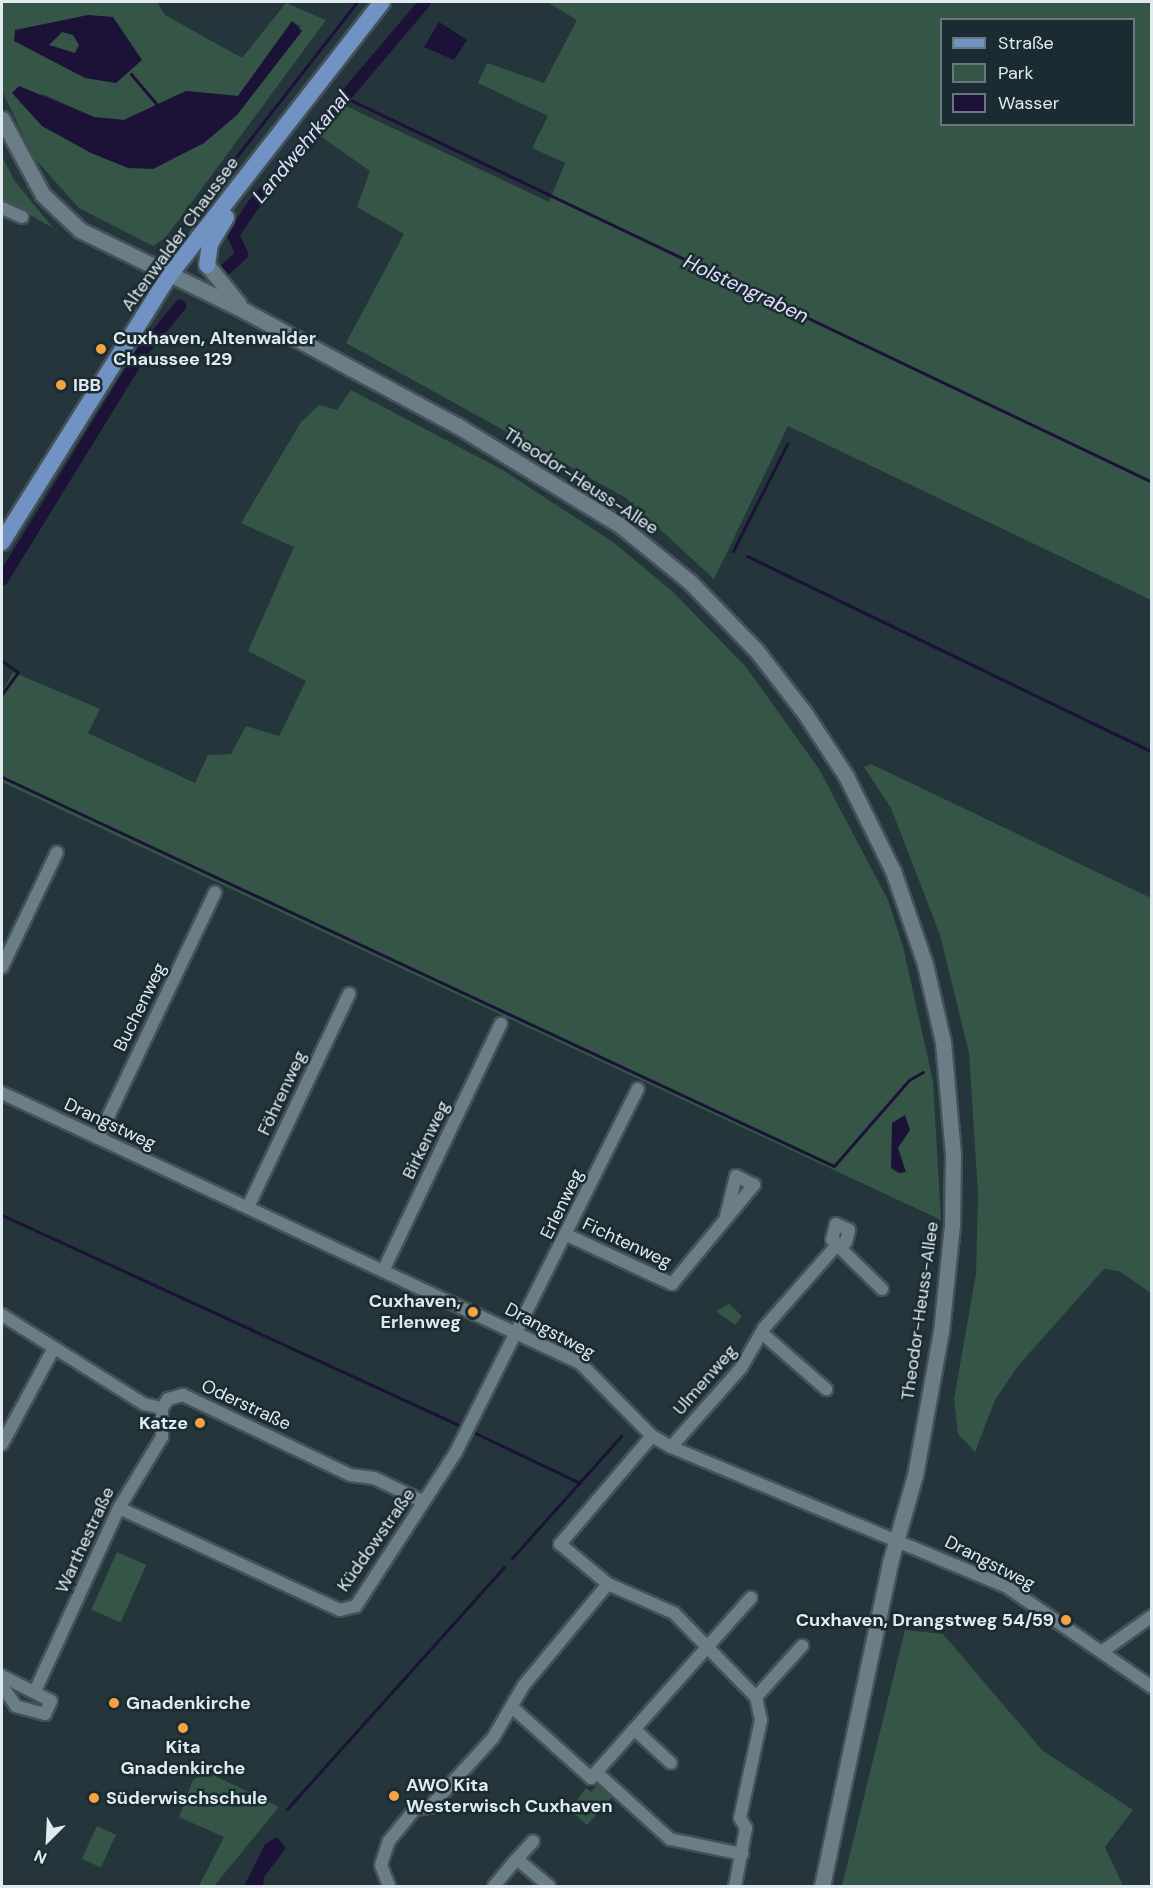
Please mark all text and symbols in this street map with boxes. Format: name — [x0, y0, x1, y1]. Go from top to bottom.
legend — [940, 18, 1135, 126]
text: Straße — [998, 31, 1054, 55]
text: Park — [998, 61, 1034, 85]
water label: Landwehrkanal — [247, 86, 355, 208]
text: Wasser — [998, 91, 1059, 115]
street label: Altenwalder Chaussee — [117, 153, 243, 315]
water label: Holstengraben — [680, 250, 812, 328]
place label: Cuxhaven, Altenwalder Chaussee 129 — [113, 328, 316, 370]
marker: Cuxhaven, Altenwalder Chaussee 129 — [94, 342, 108, 356]
place label: IBB — [73, 374, 101, 396]
marker: IBB — [54, 378, 68, 392]
street label: Theodor-Heuss-Allee — [500, 423, 662, 539]
street label: Buchenweg — [109, 959, 171, 1055]
street label: Föhrenweg — [253, 1047, 311, 1139]
street label: Drangstweg — [61, 1093, 159, 1155]
street label: Birkenweg — [398, 1097, 454, 1183]
street label: Erlenweg — [536, 1166, 588, 1242]
street label: Fichtenweg — [579, 1213, 675, 1273]
street label: Theodor-Heuss-Allee — [897, 1220, 943, 1402]
place label: Cuxhaven, Erlenweg — [369, 1291, 461, 1334]
street label: Drangstweg — [501, 1298, 599, 1364]
marker: Cuxhaven, Erlenweg — [466, 1305, 480, 1319]
street label: Ulmenweg — [669, 1340, 741, 1420]
street label: Oderstraße — [198, 1375, 294, 1435]
place label: Katze — [139, 1412, 188, 1434]
marker: Katze — [193, 1416, 207, 1430]
street label: Warthestraße — [51, 1483, 119, 1597]
street label: Küddowstraße — [332, 1484, 420, 1596]
street label: Drangstweg — [941, 1531, 1039, 1595]
place label: Cuxhaven, Drangstweg 54/59 — [796, 1609, 1054, 1631]
marker: Cuxhaven, Drangstweg 54/59 — [1059, 1613, 1073, 1627]
place label: Gnadenkirche — [126, 1692, 251, 1714]
marker: Gnadenkirche — [107, 1696, 121, 1710]
marker: Kita Gnadenkirche — [176, 1721, 190, 1735]
place label: Kita Gnadenkirche — [121, 1737, 245, 1780]
place label: AWO Kita Westerwisch Cuxhaven — [406, 1775, 613, 1818]
place label: Süderwischschule — [106, 1787, 268, 1809]
marker: AWO Kita Westerwisch Cuxhaven — [387, 1789, 401, 1803]
marker: Süderwischschule — [87, 1791, 101, 1805]
north arrow — [18, 1810, 78, 1870]
text: N — [31, 1845, 50, 1869]

